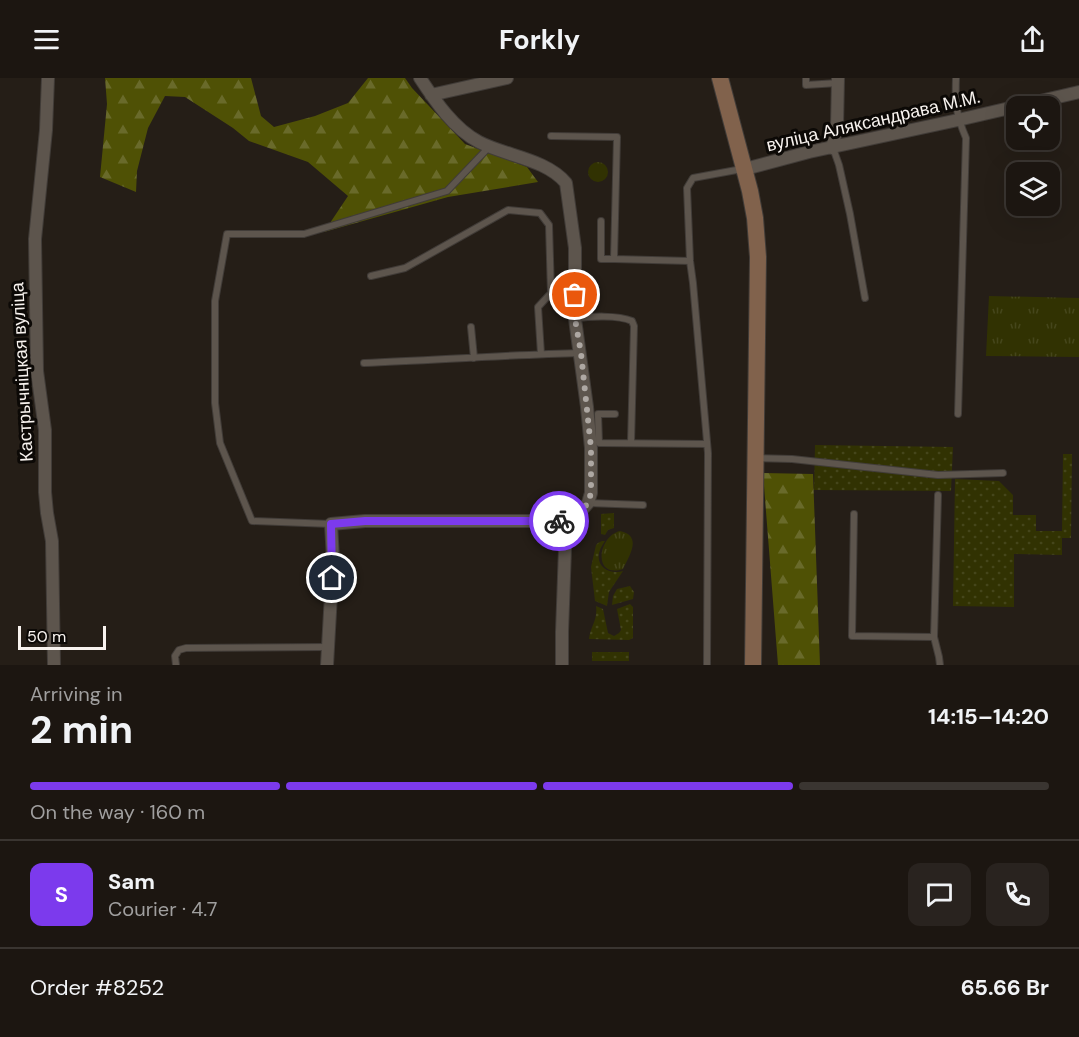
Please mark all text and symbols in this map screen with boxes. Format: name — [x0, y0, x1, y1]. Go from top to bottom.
text: Forkly — [499, 22, 580, 57]
icon: menu — [30, 23, 63, 56]
icon: share — [1016, 23, 1049, 56]
street label: вуліца Аляксандрава М.М. — [764, 85, 982, 157]
map controls — [1006, 96, 1060, 216]
button: locate — [1006, 96, 1060, 150]
button: layers — [1006, 162, 1060, 216]
pin — [549, 269, 600, 320]
icon: bag — [558, 278, 591, 311]
street label: Кастрычніцкая вуліца — [5, 281, 39, 462]
courier — [529, 491, 589, 551]
icon: bike — [543, 505, 576, 538]
pin — [306, 552, 357, 603]
icon: home — [315, 561, 348, 594]
scale bar — [18, 623, 106, 650]
text: 50 m — [27, 626, 66, 647]
text: Arriving in — [30, 681, 122, 707]
text: 14:15–14:20 — [928, 702, 1049, 731]
text: 2 min — [30, 704, 133, 755]
text: On the way · 160 m — [30, 799, 205, 825]
button: chat — [908, 863, 971, 926]
button: phone — [986, 863, 1049, 926]
text: Sam — [108, 867, 155, 896]
text: S — [55, 880, 68, 909]
text: Courier · 4.7 — [108, 896, 217, 922]
text: Order #8252 — [30, 973, 164, 1002]
text: 65.66 Br — [961, 973, 1049, 1002]

